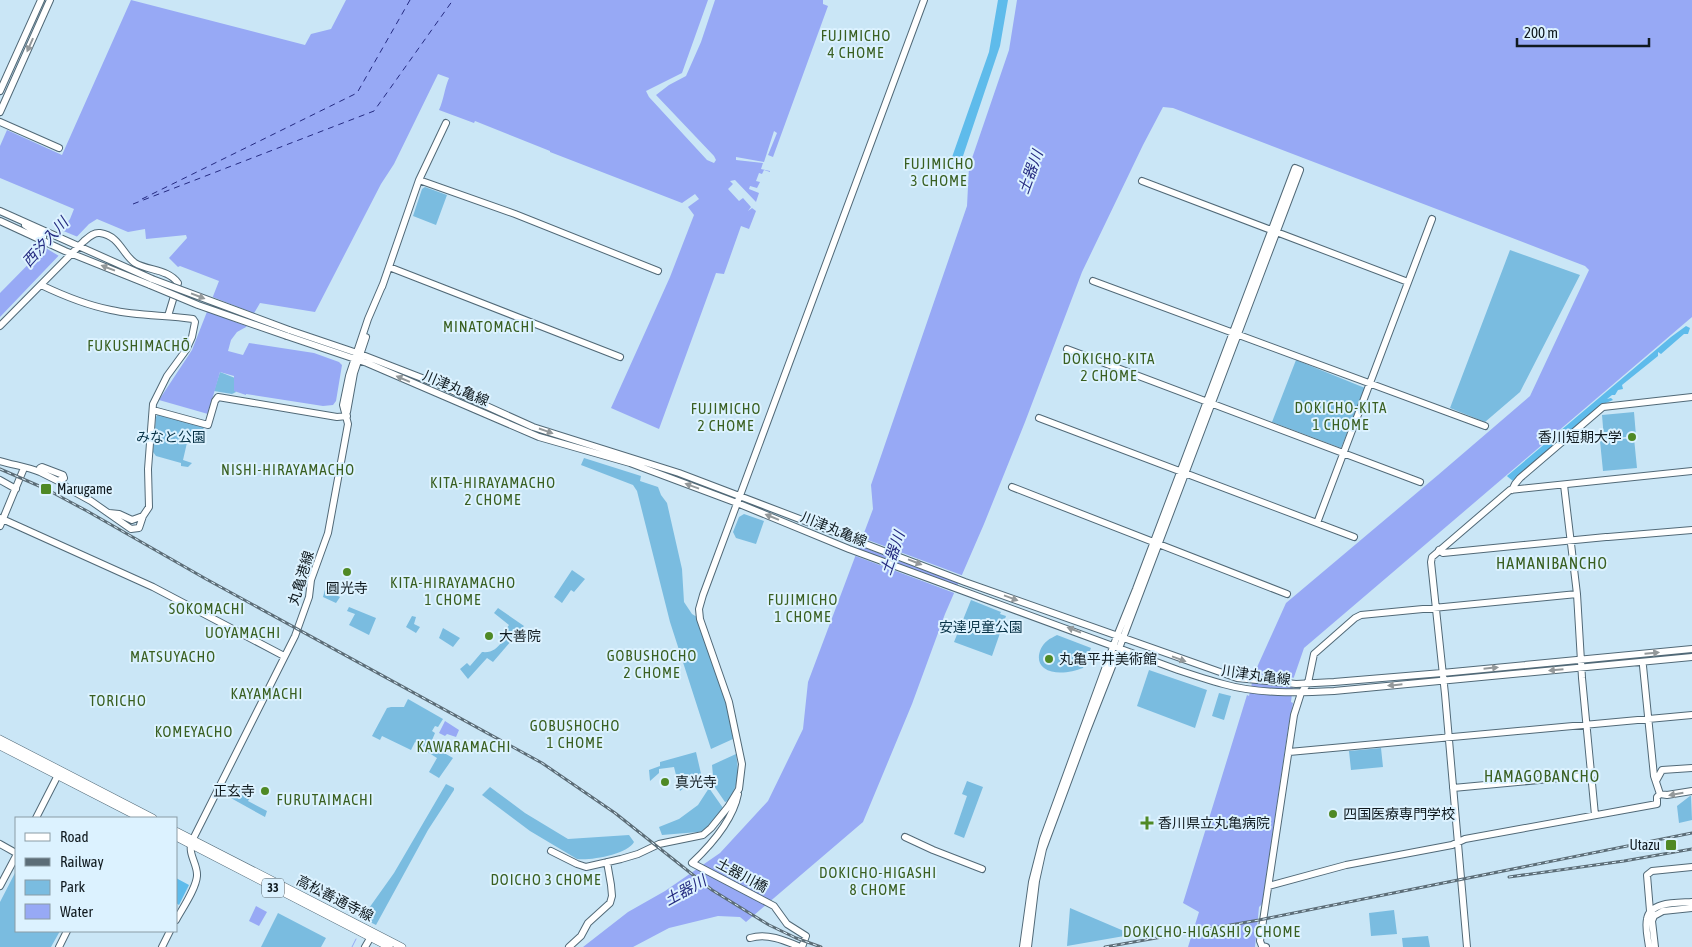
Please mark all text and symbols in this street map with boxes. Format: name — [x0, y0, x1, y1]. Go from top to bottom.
scale bar — [1517, 15, 1650, 47]
text: 200 m — [1524, 24, 1558, 41]
district label: FUJIMICHO 4 CHOME — [821, 27, 891, 61]
one-way arrow — [26, 37, 35, 52]
water label: 土器川 — [1014, 146, 1046, 196]
district label: FUJIMICHO 3 CHOME — [904, 155, 974, 189]
water label: 西汐入川 — [19, 213, 73, 270]
one-way arrow — [100, 264, 115, 272]
one-way arrow — [190, 293, 205, 300]
district label: MINATOMACHI — [443, 318, 535, 335]
district label: FUKUSHIMACHŌ — [87, 337, 191, 354]
district label: DOKICHO-KITA 2 CHOME — [1063, 350, 1155, 384]
street label: 川津丸亀線 — [421, 367, 491, 409]
one-way arrow — [396, 374, 410, 382]
district label: DOKICHO-KITA 1 CHOME — [1295, 399, 1387, 433]
district label: FUJIMICHO 2 CHOME — [691, 400, 761, 434]
one-way arrow — [539, 428, 554, 435]
park label: みなと公園 — [136, 429, 206, 445]
place label: 香川短期大学 — [1538, 429, 1622, 445]
marker: 香川短期大学 — [1626, 431, 1638, 443]
district label: NISHI-HIRAYAMACHO — [221, 461, 355, 478]
district label: KITA-HIRAYAMACHO 2 CHOME — [430, 474, 556, 508]
place label: Marugame — [57, 481, 112, 497]
marker: Marugame — [39, 482, 53, 496]
one-way arrow — [684, 482, 699, 489]
street label: 川津丸亀線 — [799, 508, 869, 550]
one-way arrow — [764, 513, 779, 520]
water label: 土器川 — [877, 527, 908, 577]
street label: 丸亀港線 — [285, 549, 317, 607]
district label: HAMANIBANCHO — [1496, 554, 1608, 572]
one-way arrow — [907, 559, 922, 566]
marker: 圓光寺 — [341, 566, 353, 578]
district label: KITA-HIRAYAMACHO 1 CHOME — [390, 574, 516, 608]
place label: 圓光寺 — [326, 580, 368, 596]
district label: FUJIMICHO 1 CHOME — [768, 591, 838, 625]
one-way arrow — [1004, 594, 1019, 602]
district label: SOKOMACHI — [169, 600, 245, 617]
park label: 安達児童公園 — [939, 619, 1023, 635]
district label: UOYAMACHI — [205, 624, 281, 641]
one-way arrow — [1066, 626, 1081, 633]
place label: 大善院 — [499, 628, 541, 644]
marker: 大善院 — [483, 630, 495, 642]
district label: GOBUSHOCHO 2 CHOME — [607, 647, 697, 681]
district label: MATSUYACHO — [130, 648, 216, 665]
one-way arrow — [1645, 648, 1661, 656]
place label: 丸亀平井美術館 — [1059, 651, 1157, 667]
marker: 丸亀平井美術館 — [1043, 653, 1055, 665]
one-way arrow — [1172, 655, 1187, 663]
street label: 川津丸亀線 — [1220, 662, 1292, 688]
one-way arrow — [1483, 664, 1499, 672]
one-way arrow — [1548, 666, 1564, 674]
one-way arrow — [1386, 681, 1402, 689]
district label: KAYAMACHI — [231, 685, 303, 702]
district label: TORICHO — [89, 692, 147, 709]
district label: GOBUSHOCHO 1 CHOME — [530, 717, 620, 751]
district label: KOMEYACHO — [155, 723, 233, 740]
district label: KAWARAMACHI — [417, 738, 511, 755]
district label: HAMAGOBANCHO — [1484, 767, 1600, 785]
place label: 真光寺 — [675, 774, 717, 790]
marker: 真光寺 — [659, 776, 671, 788]
place label: 正玄寺 — [213, 783, 255, 799]
marker: 正玄寺 — [259, 785, 271, 797]
one-way arrow — [1668, 790, 1684, 798]
district label: FURUTAIMACHI — [276, 791, 374, 808]
place label: 四国医療専門学校 — [1343, 806, 1455, 822]
marker: 四国医療専門学校 — [1327, 808, 1339, 820]
place label: 香川県立丸亀病院 — [1158, 815, 1270, 831]
marker: 香川県立丸亀病院 — [1140, 816, 1154, 830]
legend — [15, 817, 178, 932]
text: Road — [60, 828, 89, 845]
place label: Utazu — [1629, 837, 1660, 853]
marker: Utazu — [1664, 838, 1678, 852]
text: Railway — [60, 853, 104, 870]
street label: 土器川橋 — [714, 855, 770, 895]
district label: DOKICHO-HIGASHI 8 CHOME — [819, 864, 937, 898]
district label: DOICHO 3 CHOME — [490, 871, 602, 888]
water label: 土器川 — [661, 871, 711, 908]
street label: 高松善通寺線 — [294, 872, 376, 924]
text: Park — [60, 878, 85, 895]
road number: 33 — [262, 878, 284, 898]
text: Water — [60, 903, 93, 920]
district label: DOKICHO-HIGASHI 9 CHOME — [1123, 923, 1301, 940]

